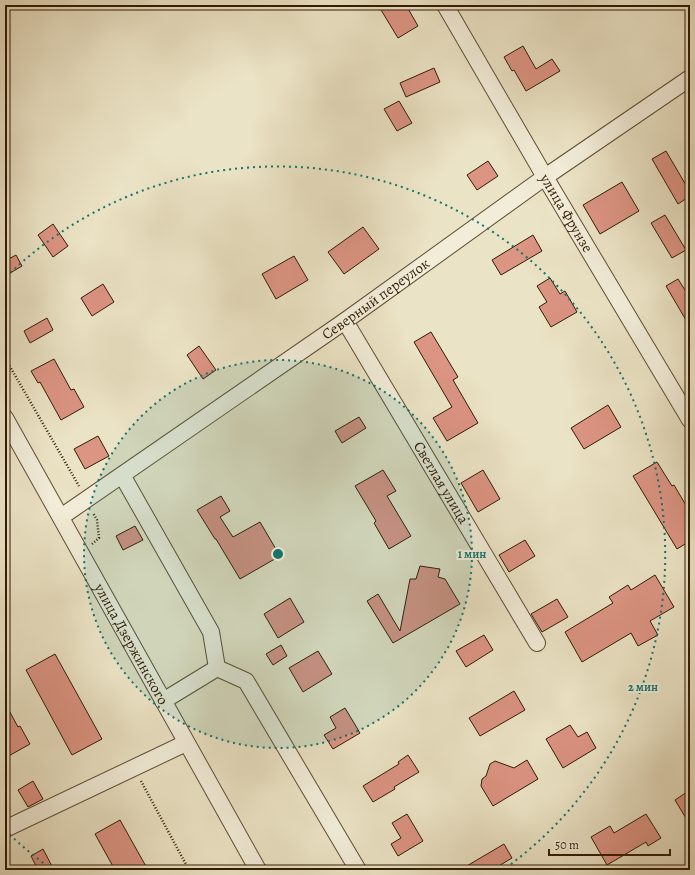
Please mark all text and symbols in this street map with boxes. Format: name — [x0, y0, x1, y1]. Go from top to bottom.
street label: улица Фрунзе — [535, 169, 598, 256]
street label: Северный переулок — [318, 253, 434, 344]
street label: Светлая улица — [409, 438, 474, 527]
text: 1 мин — [458, 546, 486, 562]
centre of rings — [271, 547, 285, 561]
street label: улица Дзержинского — [89, 579, 173, 708]
text: 2 мин — [628, 679, 658, 695]
scale bar — [549, 831, 670, 857]
text: 50 m — [555, 837, 579, 853]

